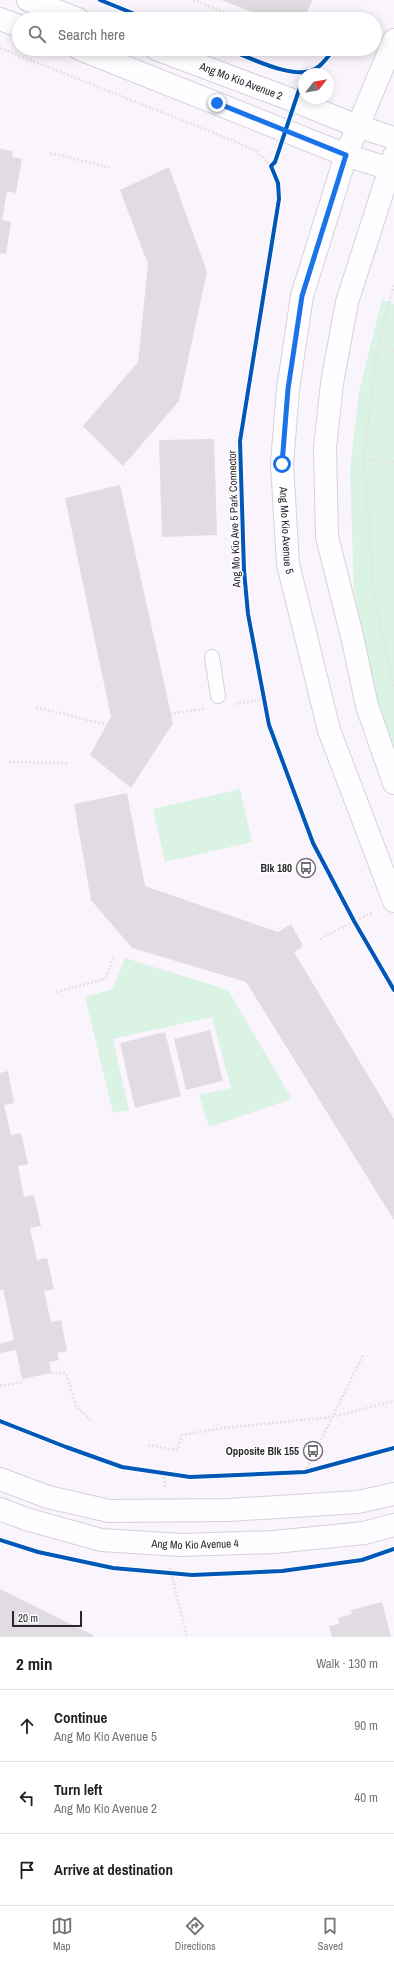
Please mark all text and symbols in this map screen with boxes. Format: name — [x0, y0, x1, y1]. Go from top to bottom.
search box — [12, 12, 382, 56]
icon: search — [26, 23, 48, 45]
text: Search here — [58, 24, 125, 45]
street label: Ang Mo Kio Avenue 2 — [197, 59, 285, 103]
north arrow — [298, 68, 334, 104]
route end — [208, 94, 226, 112]
street label: Ang Mo Kio Ave 5 Park Connector — [225, 450, 243, 589]
route start — [273, 455, 291, 473]
street label: Ang Mo Kio Avenue 5 — [276, 485, 297, 575]
bus stop icon: Blk 180 — [295, 857, 317, 879]
place label: Blk 180 — [260, 861, 292, 875]
bus stop icon: Opposite Blk 155 — [302, 1440, 324, 1462]
place label: Opposite Blk 155 — [226, 1444, 299, 1458]
street label: Ang Mo Kio Avenue 4 — [150, 1536, 239, 1552]
scale bar — [12, 1609, 82, 1628]
text: 20 m — [18, 1611, 38, 1625]
text: 2 min — [16, 1652, 52, 1675]
text: Walk · 130 m — [316, 1655, 378, 1672]
text: Continue — [54, 1707, 107, 1728]
icon: ahead — [16, 1715, 38, 1737]
text: 90 m — [354, 1717, 378, 1734]
text: Ang Mo Kio Avenue 5 — [54, 1728, 157, 1745]
text: Turn left — [54, 1779, 102, 1800]
icon: left — [16, 1787, 38, 1809]
text: 40 m — [354, 1789, 378, 1806]
text: Ang Mo Kio Avenue 2 — [54, 1800, 157, 1817]
icon: arrive — [16, 1859, 38, 1881]
text: Arrive at destination — [54, 1859, 173, 1880]
tab: Map — [51, 1915, 73, 1953]
tab: Directions — [175, 1915, 216, 1953]
tab: Saved — [318, 1915, 343, 1953]

